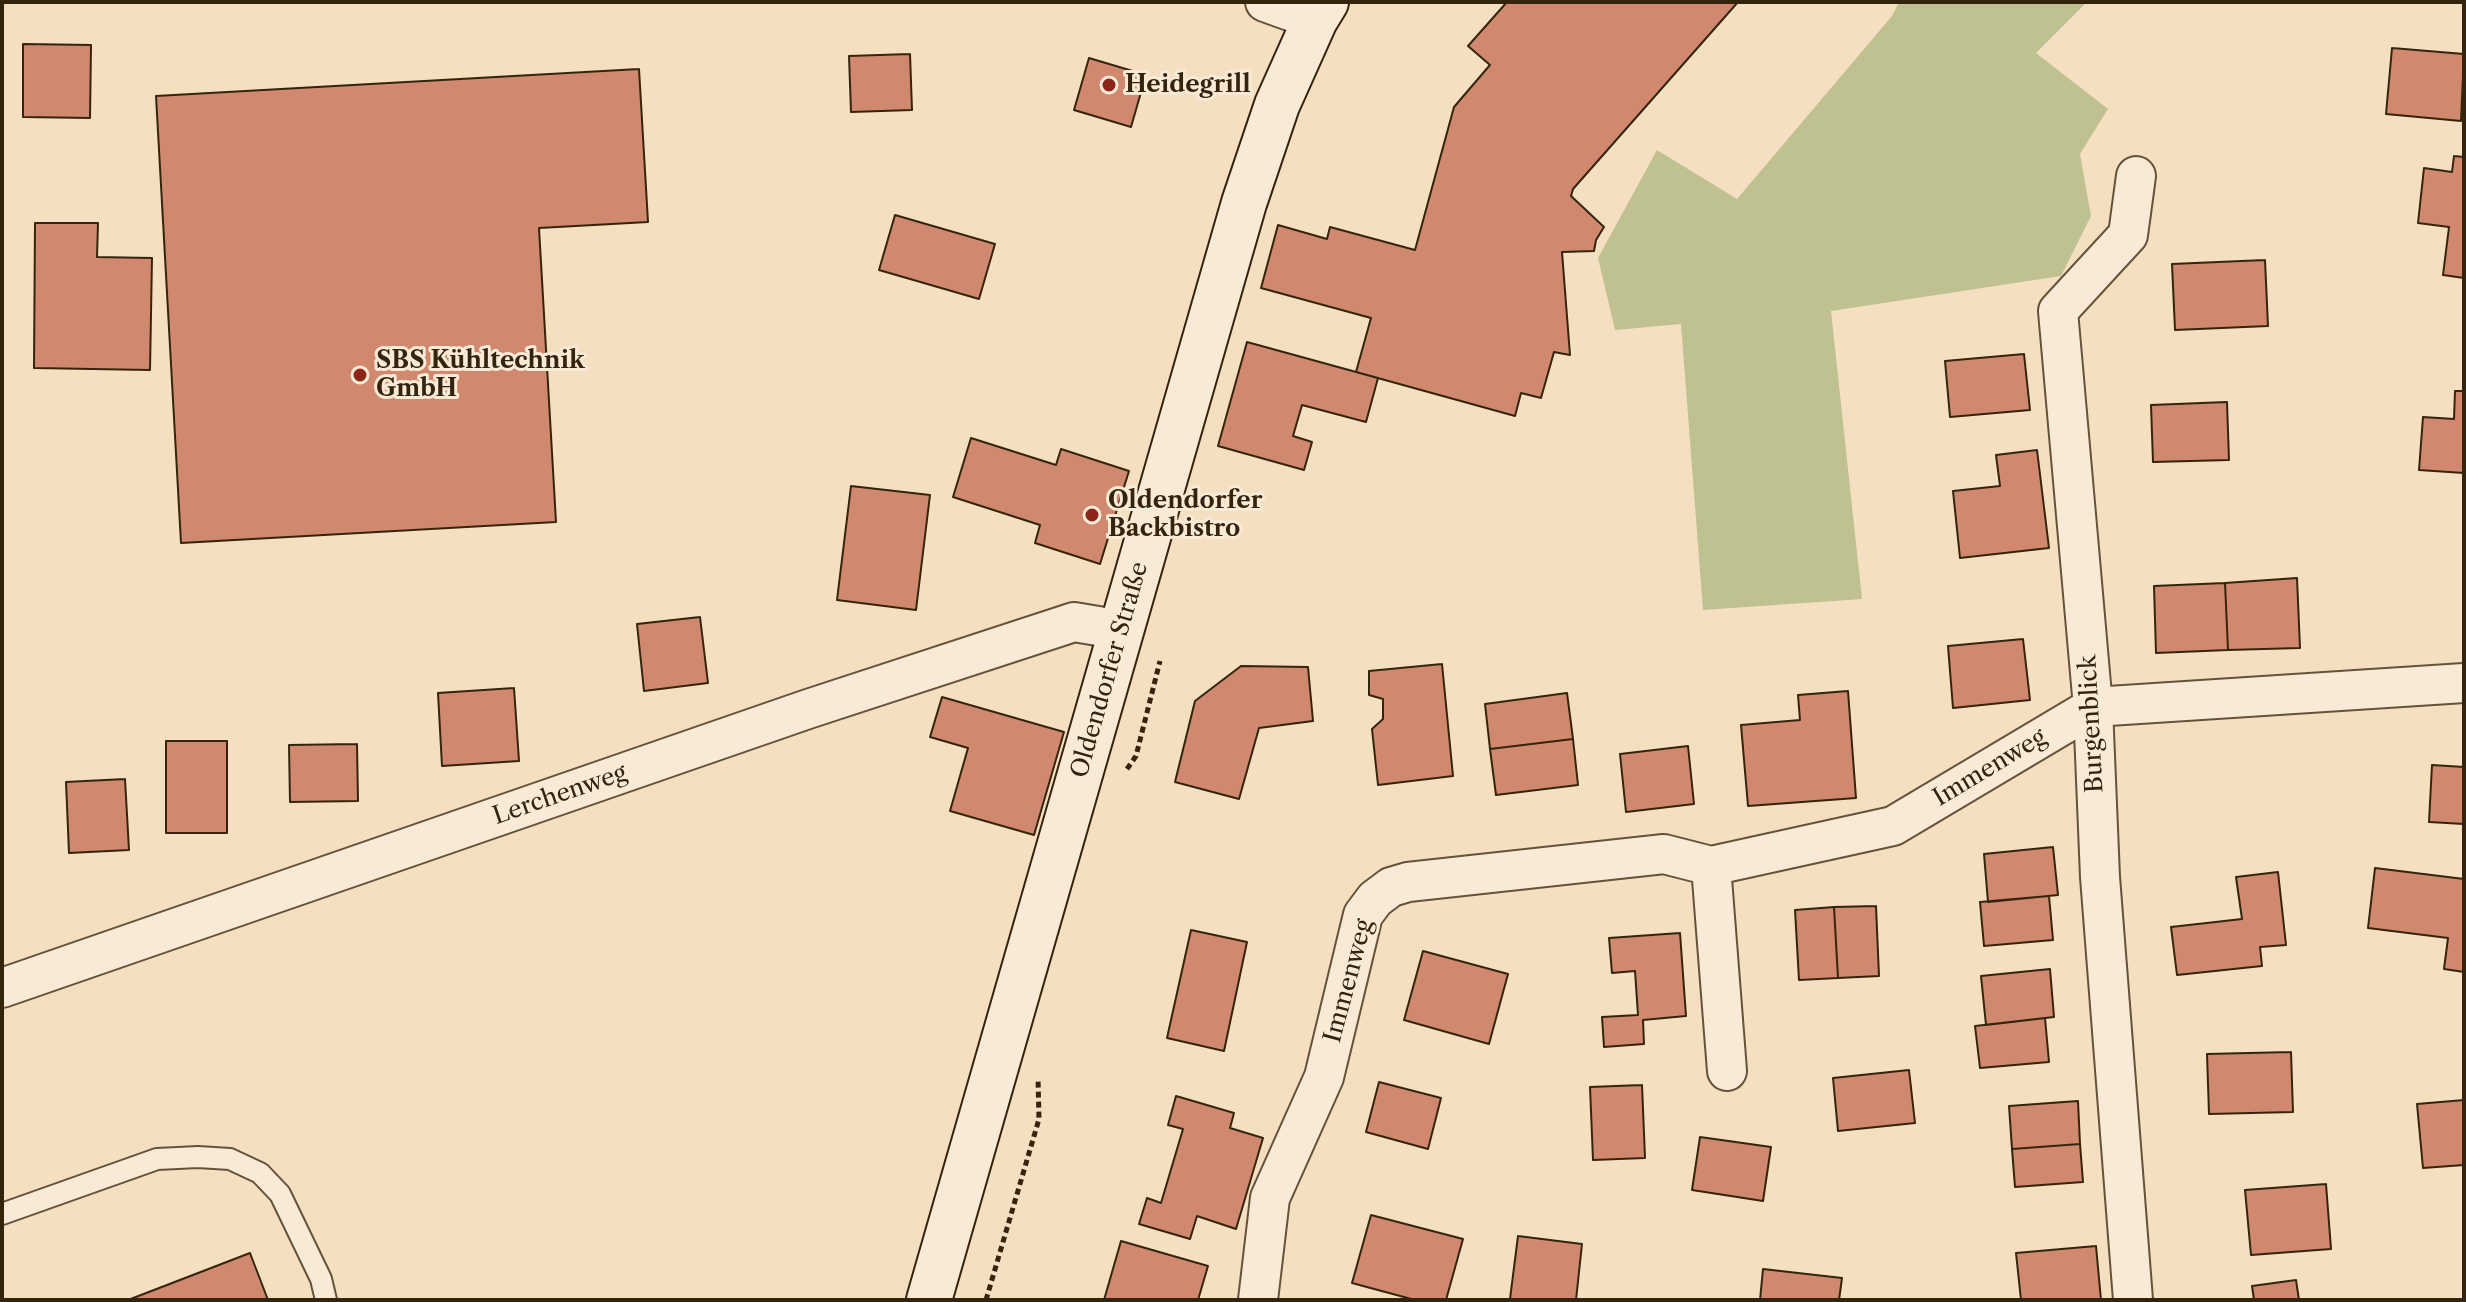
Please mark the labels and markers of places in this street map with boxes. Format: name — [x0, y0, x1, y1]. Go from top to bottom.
place label: Heidegrill — [1125, 71, 1251, 99]
marker: Heidegrill — [1100, 76, 1118, 94]
place label: SBS Kühltechnik GmbH — [376, 347, 585, 403]
marker: SBS Kühltechnik GmbH — [351, 366, 369, 384]
place label: Oldendorfer Backbistro — [1108, 487, 1262, 543]
marker: Oldendorfer Backbistro — [1083, 506, 1101, 524]

